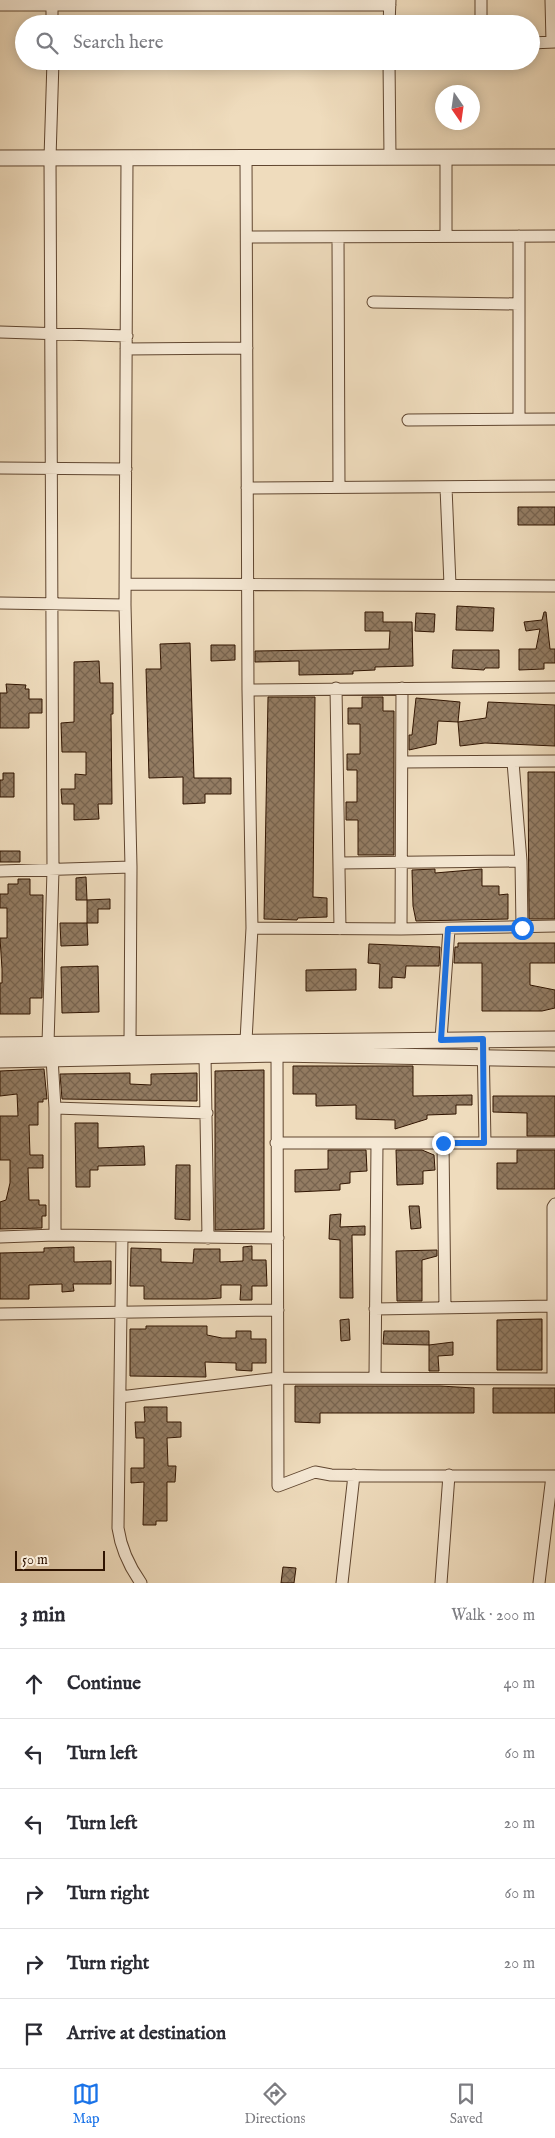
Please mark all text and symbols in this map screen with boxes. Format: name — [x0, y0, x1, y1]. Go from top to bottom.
search box — [15, 15, 540, 70]
icon: search — [33, 29, 61, 57]
text: Search here — [73, 31, 164, 55]
north arrow — [435, 85, 480, 130]
route start — [511, 917, 534, 940]
route end — [432, 1132, 455, 1155]
scale bar — [15, 1548, 105, 1571]
text: 50 m — [22, 1551, 48, 1569]
text: 3 min — [20, 1602, 65, 1629]
text: Walk · 200 m — [451, 1606, 535, 1626]
icon: ahead — [20, 1670, 48, 1698]
text: Continue — [67, 1672, 141, 1696]
text: 40 m — [503, 1674, 535, 1694]
icon: left — [20, 1740, 48, 1768]
text: Turn left — [67, 1742, 138, 1766]
text: 60 m — [505, 1744, 535, 1764]
icon: left — [20, 1810, 48, 1838]
text: Turn left — [67, 1812, 138, 1836]
text: 20 m — [504, 1814, 535, 1834]
icon: right — [20, 1880, 48, 1908]
text: Turn right — [67, 1882, 149, 1906]
text: 60 m — [505, 1884, 535, 1904]
icon: right — [20, 1950, 48, 1978]
text: Turn right — [67, 1952, 149, 1976]
text: 20 m — [504, 1954, 535, 1974]
icon: arrive — [20, 2020, 48, 2048]
text: Arrive at destination — [67, 2022, 226, 2046]
tab: Map — [72, 2080, 100, 2128]
tab: Directions — [244, 2080, 305, 2128]
tab: Saved — [450, 2080, 483, 2128]

